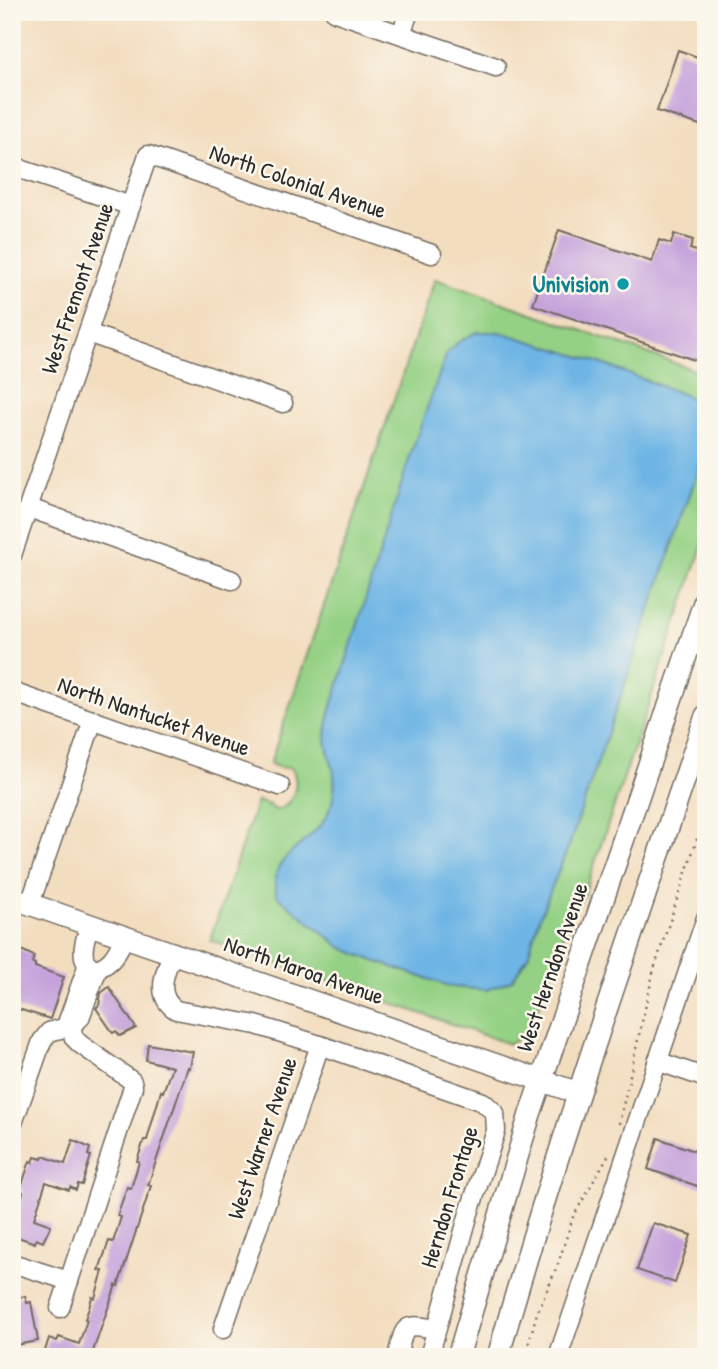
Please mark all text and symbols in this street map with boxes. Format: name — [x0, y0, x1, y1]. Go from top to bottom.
street label: North Colonial Avenue — [206, 136, 391, 225]
street label: West Fremont Avenue — [33, 198, 120, 377]
place label: Univision — [533, 268, 609, 299]
marker: Univision — [615, 276, 631, 292]
street label: North Nantucket Avenue — [54, 668, 254, 763]
street label: West Herndon Avenue — [508, 878, 595, 1055]
street label: North Maroa Avenue — [220, 928, 388, 1011]
street label: West Warner Avenue — [219, 1053, 304, 1223]
street label: Herndon Frontage — [412, 1122, 485, 1271]

